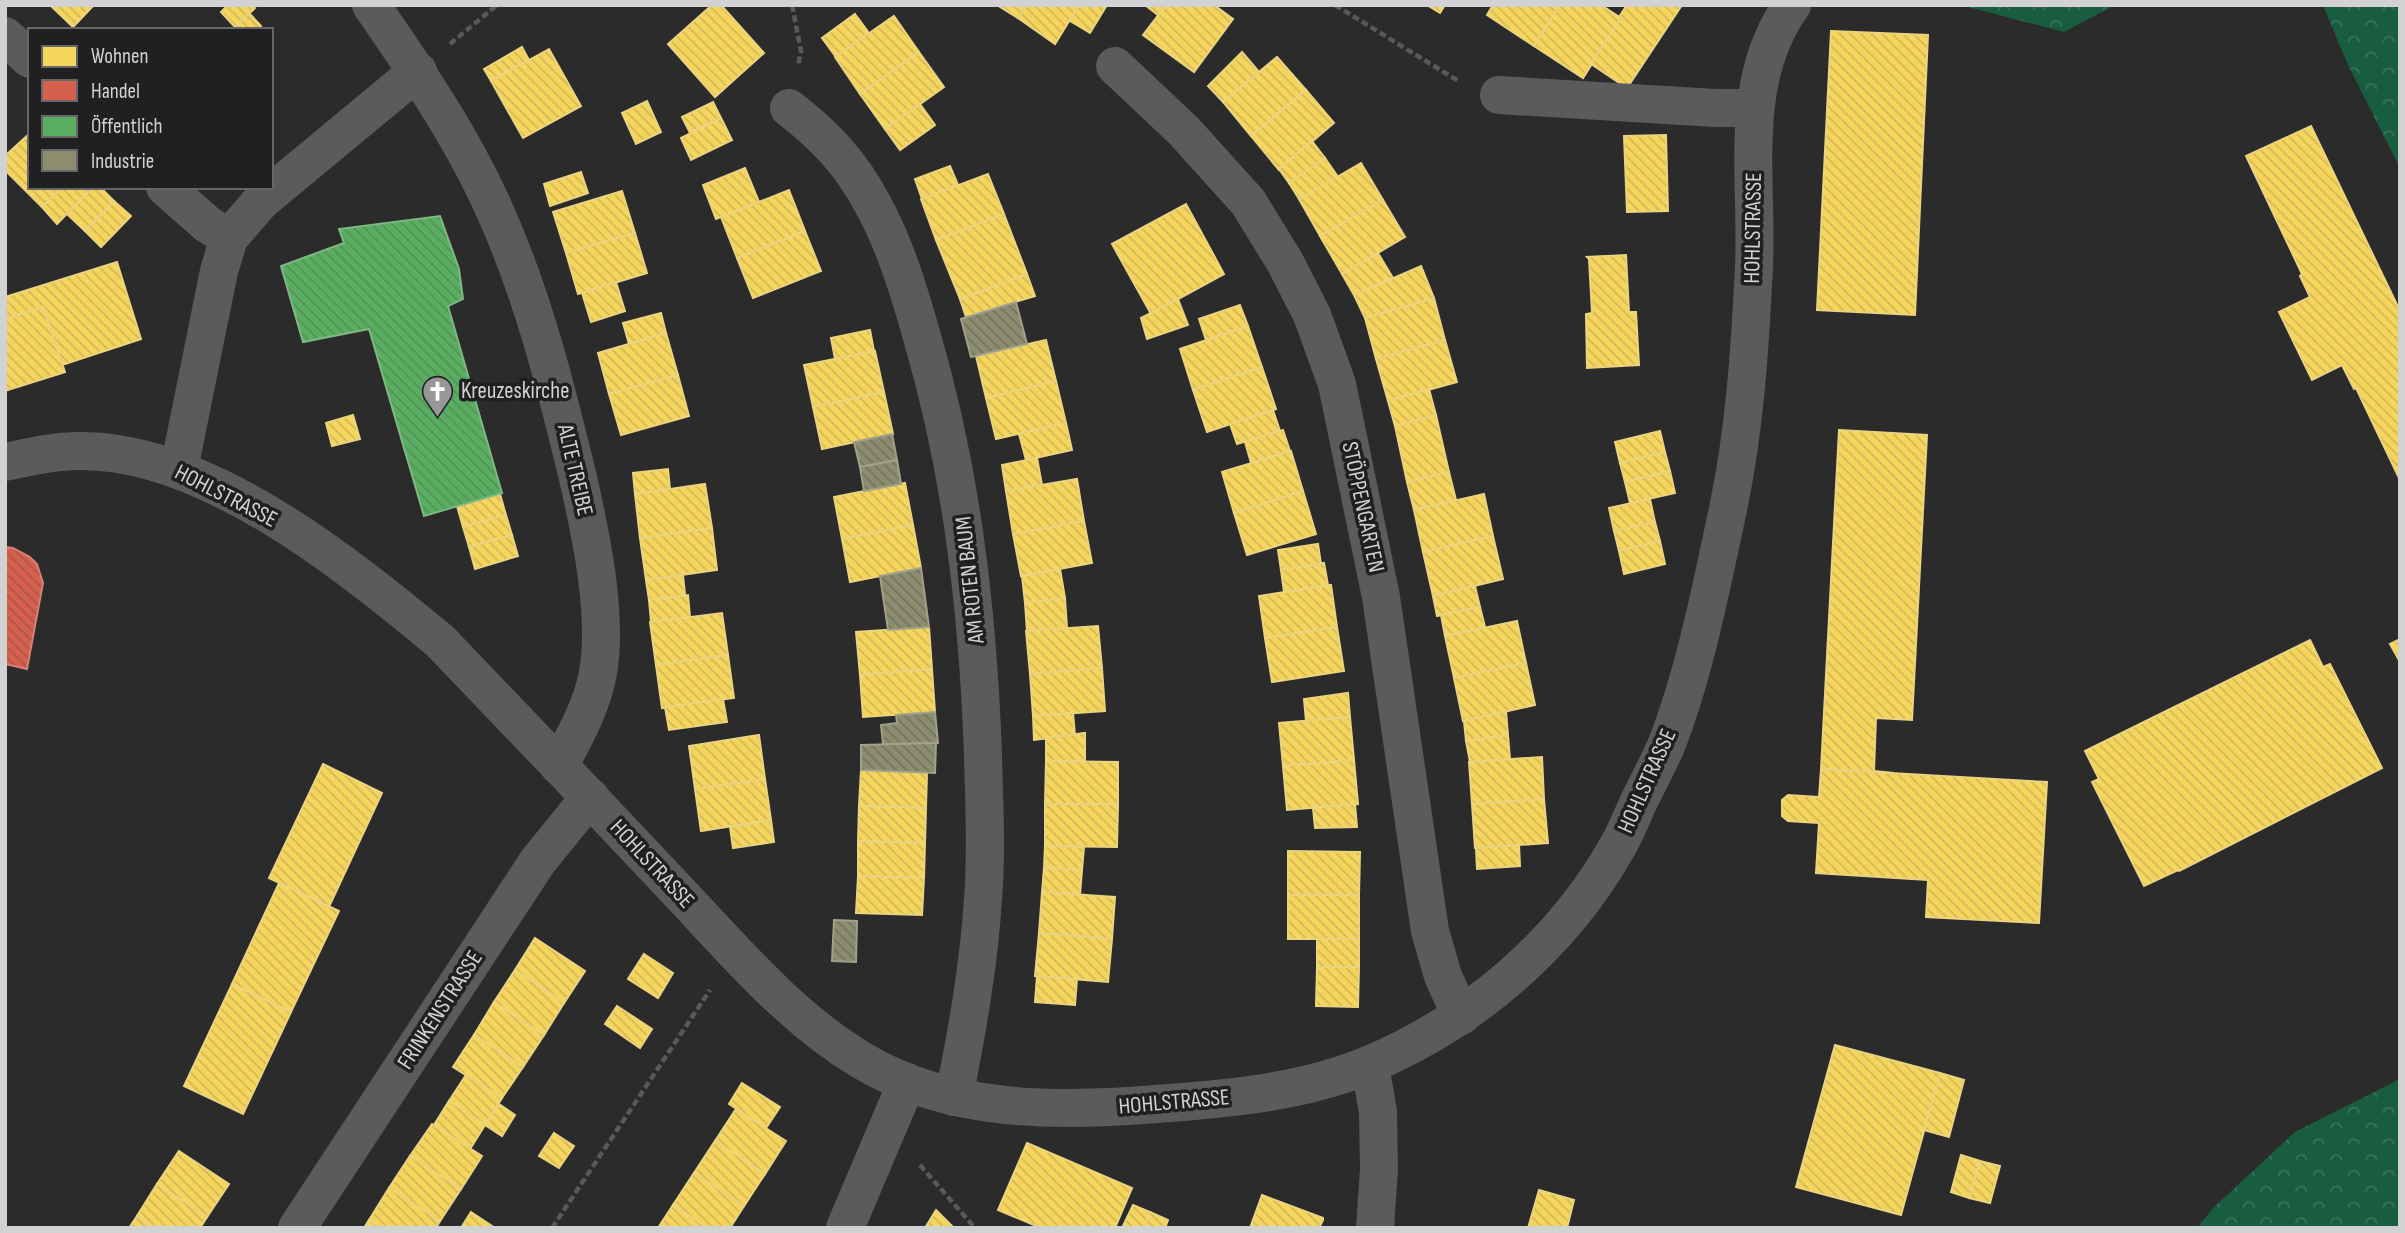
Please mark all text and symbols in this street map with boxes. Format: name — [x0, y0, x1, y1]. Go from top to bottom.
legend — [28, 28, 273, 189]
text: Wohnen — [91, 44, 148, 69]
text: Handel — [91, 79, 140, 104]
text: Öffentlich — [91, 114, 163, 139]
text: Industrie — [91, 149, 154, 174]
street label: HOHLSTRASSE — [1738, 172, 1768, 284]
church icon: Kreuzeskirche — [421, 374, 455, 418]
place label: Kreuzeskirche — [461, 377, 569, 405]
street label: ALTE TREIBE — [551, 420, 599, 519]
street label: STÖPPENGARTEN — [1335, 439, 1391, 575]
street label: HOHLSTRASSE — [170, 458, 282, 534]
street label: AM ROTEN BAUM — [949, 515, 991, 646]
street label: HOHLSTRASSE — [1612, 724, 1682, 838]
street label: HOHLSTRASSE — [604, 814, 700, 914]
street label: FRINKENSTRASSE — [391, 945, 489, 1075]
street label: HOHLSTRASSE — [1117, 1083, 1231, 1121]

